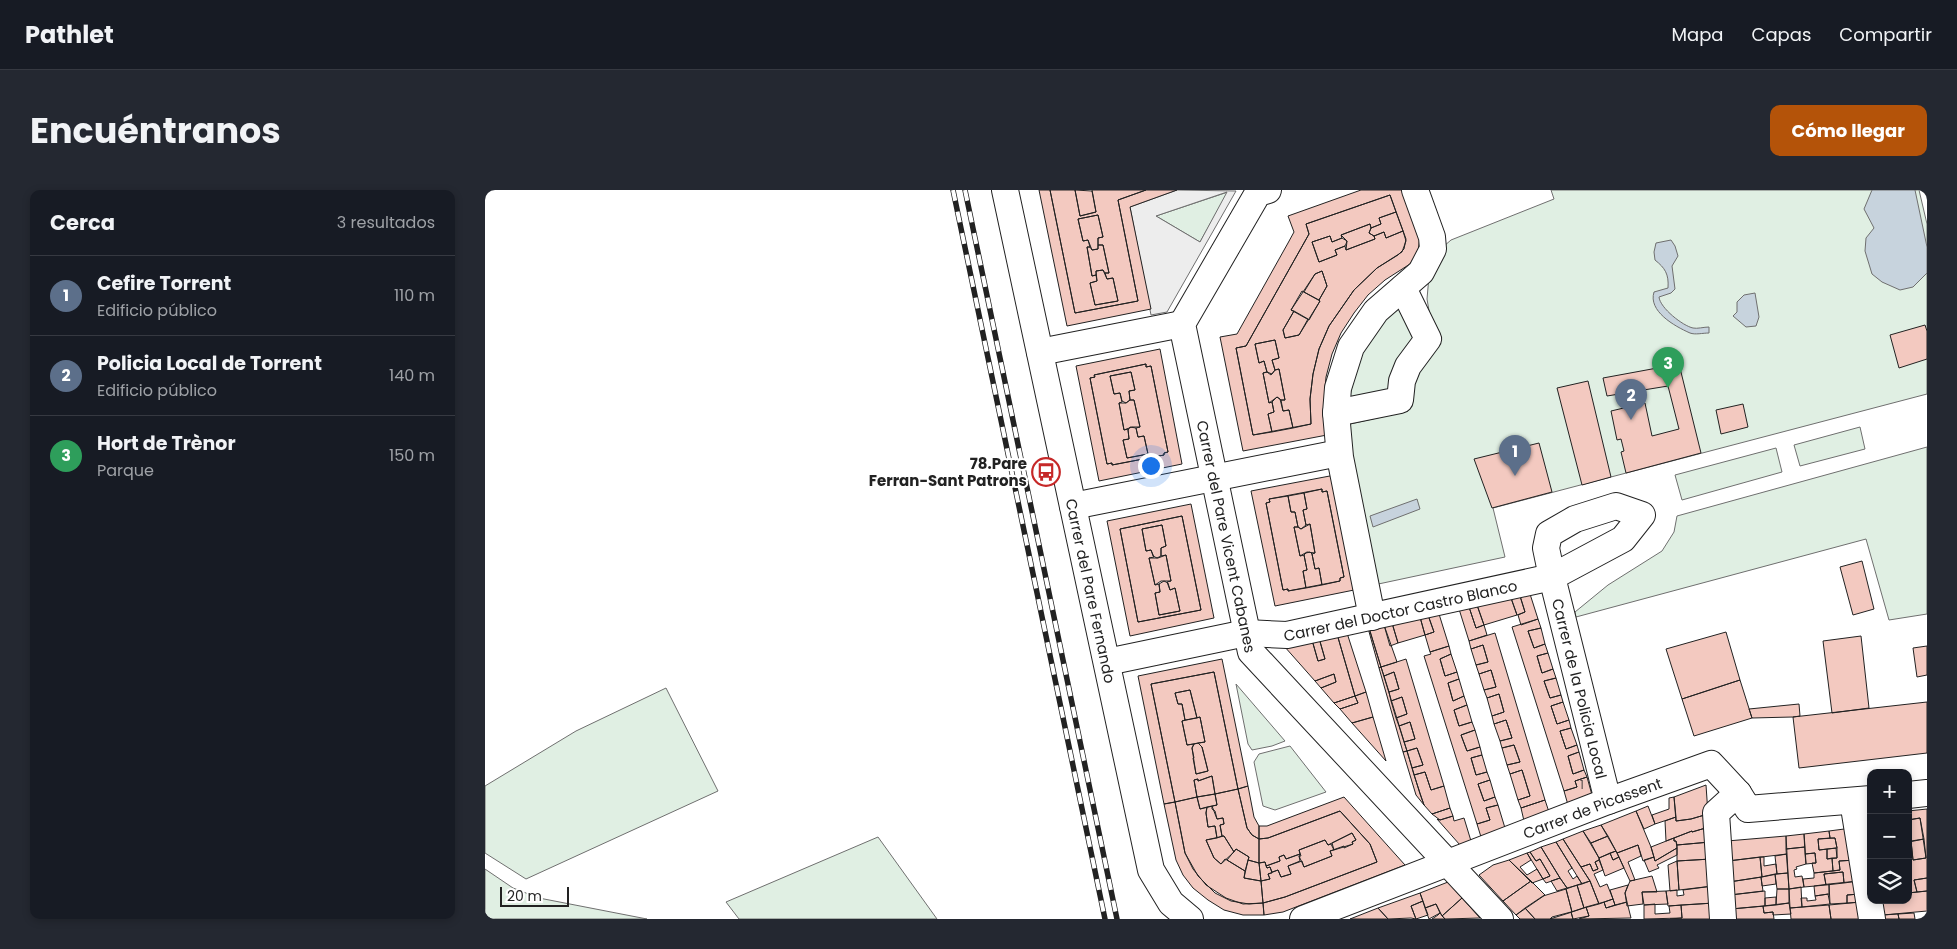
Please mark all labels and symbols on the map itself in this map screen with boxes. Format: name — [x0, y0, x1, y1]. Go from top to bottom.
pin: 3 — [1652, 347, 1684, 388]
pin: 2 — [1615, 379, 1647, 420]
street label: Carrer del Pare Vicent Cabanes — [1192, 418, 1261, 655]
pin: 1 — [1499, 435, 1531, 476]
place label: 78.Pare Ferran-Sant Patrons — [869, 453, 1027, 491]
your location — [1138, 453, 1164, 479]
bus stop icon: 78.Pare Ferran-Sant Patrons — [1031, 457, 1061, 487]
street label: Carrer del Pare Fernando — [1061, 497, 1121, 685]
street label: Carrer del Doctor Castro Blanco — [1281, 574, 1519, 646]
street label: Carrer de la Policia Local — [1547, 596, 1613, 781]
street label: Carrer de Picassent — [1520, 772, 1665, 843]
house number: 1 — [1580, 776, 1584, 793]
scale bar — [500, 884, 569, 907]

